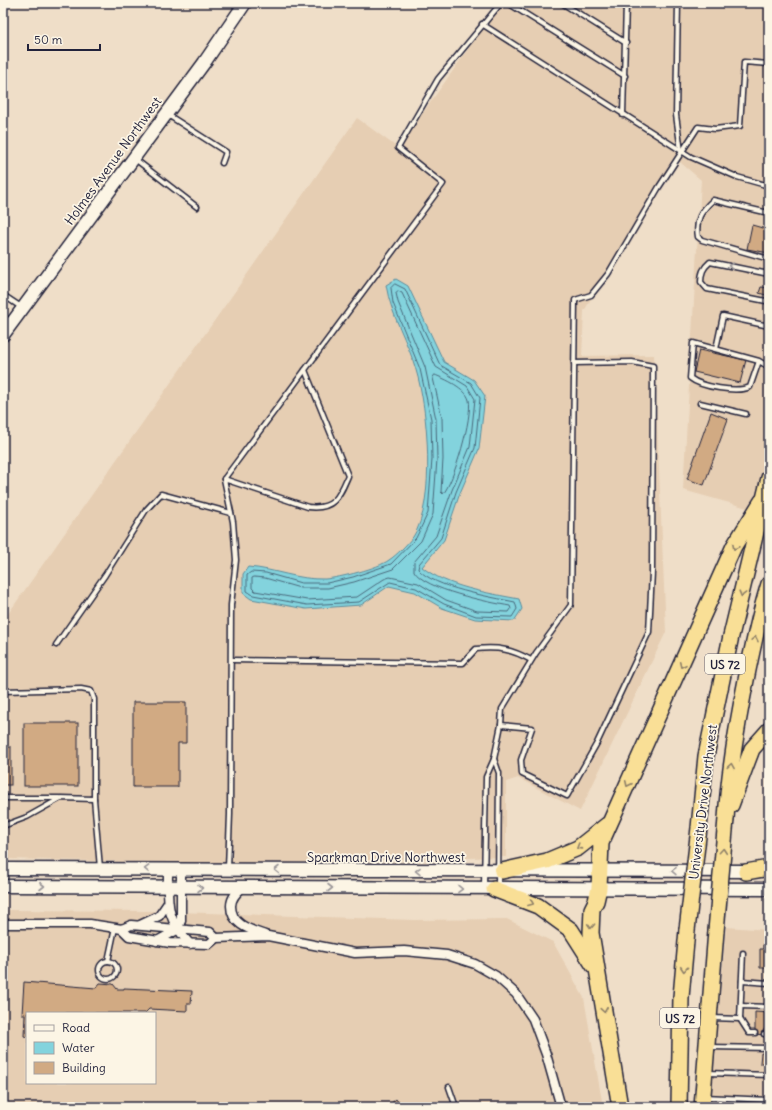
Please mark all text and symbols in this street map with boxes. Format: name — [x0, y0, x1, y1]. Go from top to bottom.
scale bar — [28, 26, 100, 52]
text: 50 m — [34, 32, 63, 47]
street label: Holmes Avenue Northwest — [61, 93, 166, 228]
one-way arrow — [728, 263, 734, 271]
one-way arrow — [732, 543, 740, 550]
one-way arrow — [738, 590, 747, 597]
one-way arrow — [750, 635, 758, 642]
road number: US 72 — [705, 654, 745, 674]
one-way arrow — [679, 661, 687, 669]
street label: University Drive Northwest — [685, 723, 721, 881]
one-way arrow — [726, 763, 735, 769]
one-way arrow — [625, 779, 633, 787]
one-way arrow — [576, 842, 583, 849]
one-way arrow — [718, 847, 727, 854]
street label: Sparkman Drive Northwest — [307, 849, 466, 866]
one-way arrow — [144, 865, 150, 873]
one-way arrow — [274, 866, 280, 874]
one-way arrow — [415, 866, 421, 875]
one-way arrow — [671, 867, 677, 875]
one-way arrow — [39, 882, 45, 891]
one-way arrow — [197, 884, 203, 892]
one-way arrow — [327, 884, 333, 892]
one-way arrow — [457, 885, 463, 893]
one-way arrow — [527, 899, 534, 907]
one-way arrow — [587, 923, 596, 929]
one-way arrow — [679, 966, 688, 972]
one-way arrow — [599, 1007, 608, 1013]
road number: US 72 — [660, 1008, 700, 1028]
legend — [26, 1012, 156, 1084]
text: Road — [62, 1020, 90, 1035]
text: Water — [62, 1040, 95, 1055]
text: Building — [62, 1060, 106, 1075]
one-way arrow — [733, 1069, 739, 1078]

